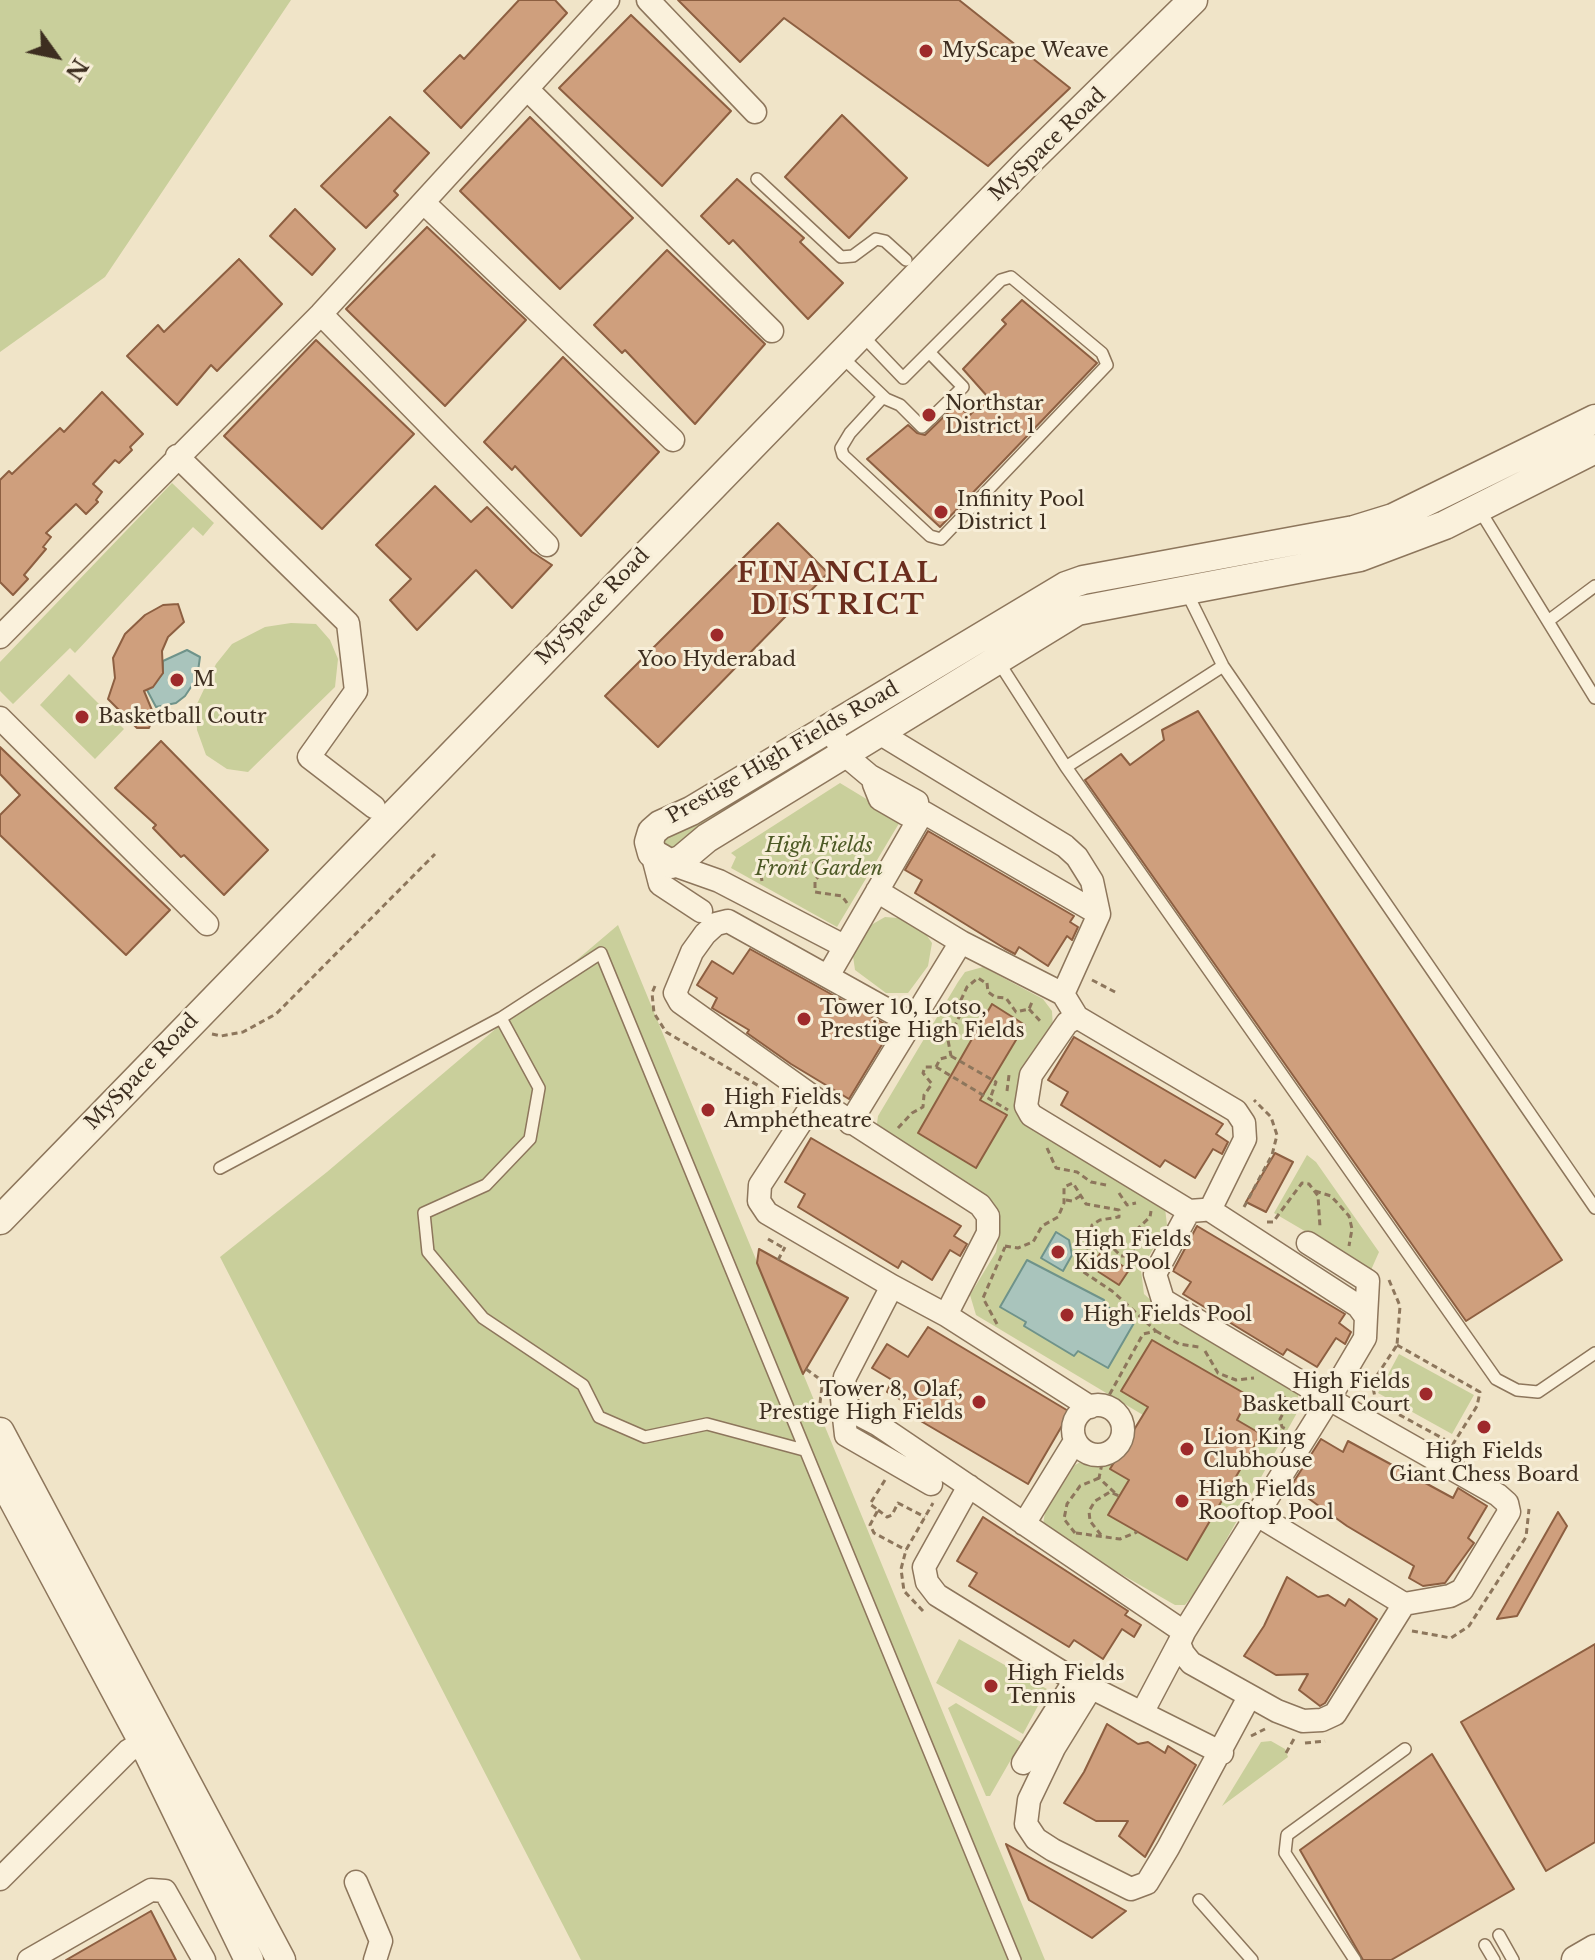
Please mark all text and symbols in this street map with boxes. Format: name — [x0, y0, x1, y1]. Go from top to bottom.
north arrow — [16, 16, 96, 96]
place label: MyScape Weave — [942, 39, 1109, 63]
marker: MyScape Weave — [917, 42, 935, 60]
text: N — [60, 53, 94, 85]
street label: MySpace Road — [985, 83, 1111, 207]
place label: Northstar District 1 — [945, 392, 1044, 439]
marker: Northstar District 1 — [920, 406, 938, 424]
place label: Infinity Pool District 1 — [957, 488, 1085, 535]
marker: Infinity Pool District 1 — [932, 503, 950, 521]
street label: MySpace Road — [531, 544, 655, 670]
district label: FINANCIAL DISTRICT — [737, 557, 939, 623]
marker: Yoo Hyderabad — [708, 626, 726, 644]
place label: Yoo Hyderabad — [638, 648, 796, 672]
place label: M — [193, 668, 215, 692]
marker: M — [168, 671, 186, 689]
street label: Prestige High Fields Road — [663, 677, 903, 829]
place label: Basketball Coutr — [98, 705, 267, 729]
marker: Basketball Coutr — [73, 708, 91, 726]
park label: High Fields Front Garden — [755, 834, 883, 881]
place label: Tower 10, Lotso, Prestige High Fields — [820, 996, 1025, 1043]
street label: MySpace Road — [80, 1009, 204, 1135]
marker: Tower 10, Lotso, Prestige High Fields — [795, 1010, 813, 1028]
place label: High Fields Amphetheatre — [724, 1086, 872, 1133]
marker: High Fields Amphetheatre — [699, 1101, 717, 1119]
place label: High Fields Kids Pool — [1074, 1228, 1192, 1275]
marker: High Fields Kids Pool — [1049, 1243, 1067, 1261]
place label: High Fields Pool — [1083, 1303, 1252, 1327]
marker: High Fields Pool — [1058, 1306, 1076, 1324]
place label: High Fields Basketball Court — [1241, 1370, 1410, 1417]
place label: Tower 8, Olaf, Prestige High Fields — [758, 1378, 963, 1425]
marker: High Fields Basketball Court — [1417, 1385, 1435, 1403]
marker: Tower 8, Olaf, Prestige High Fields — [970, 1393, 988, 1411]
marker: High Fields Giant Chess Board — [1475, 1418, 1493, 1436]
place label: Lion King Clubhouse — [1203, 1426, 1313, 1473]
marker: Lion King Clubhouse — [1178, 1440, 1196, 1458]
place label: High Fields Giant Chess Board — [1389, 1440, 1579, 1487]
place label: High Fields Rooftop Pool — [1198, 1478, 1334, 1525]
marker: High Fields Rooftop Pool — [1173, 1492, 1191, 1510]
place label: High Fields Tennis — [1007, 1662, 1125, 1709]
marker: High Fields Tennis — [982, 1677, 1000, 1695]

